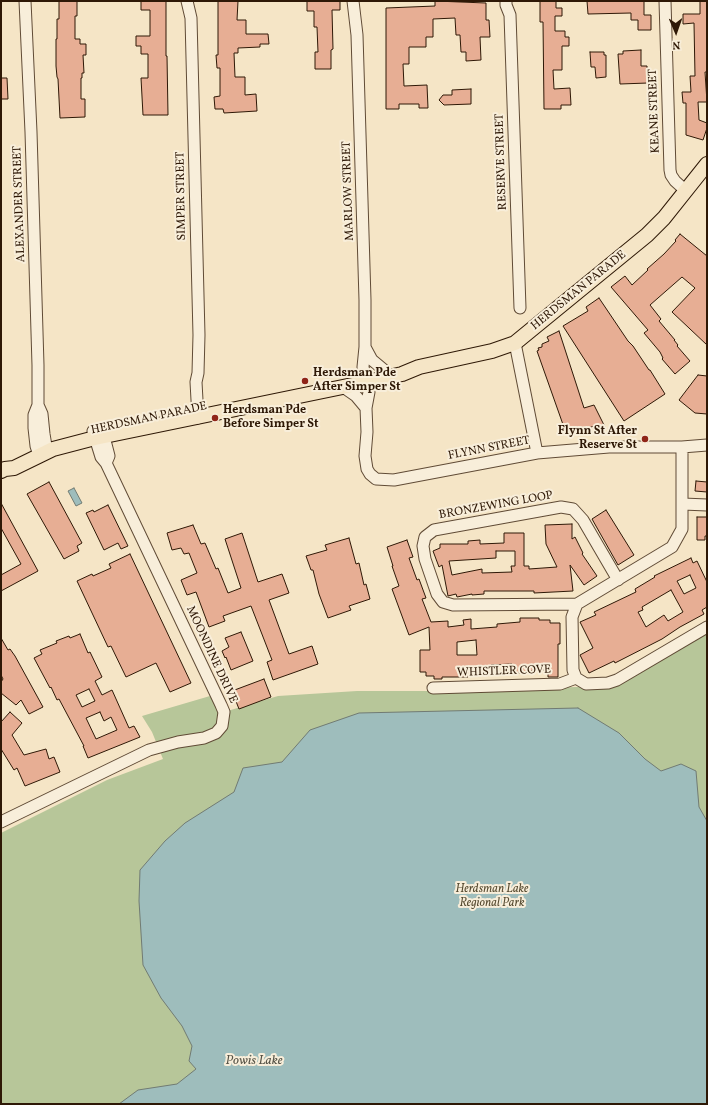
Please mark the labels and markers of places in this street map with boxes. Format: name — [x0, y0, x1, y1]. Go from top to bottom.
place label: Herdsman Pde After Simper St — [313, 367, 400, 395]
marker: Herdsman Pde After Simper St — [300, 376, 310, 386]
place label: Herdsman Pde Before Simper St — [223, 404, 318, 432]
marker: Herdsman Pde Before Simper St — [210, 413, 220, 423]
place label: Flynn St After Reserve St — [558, 425, 637, 453]
marker: Flynn St After Reserve St — [640, 434, 650, 444]

